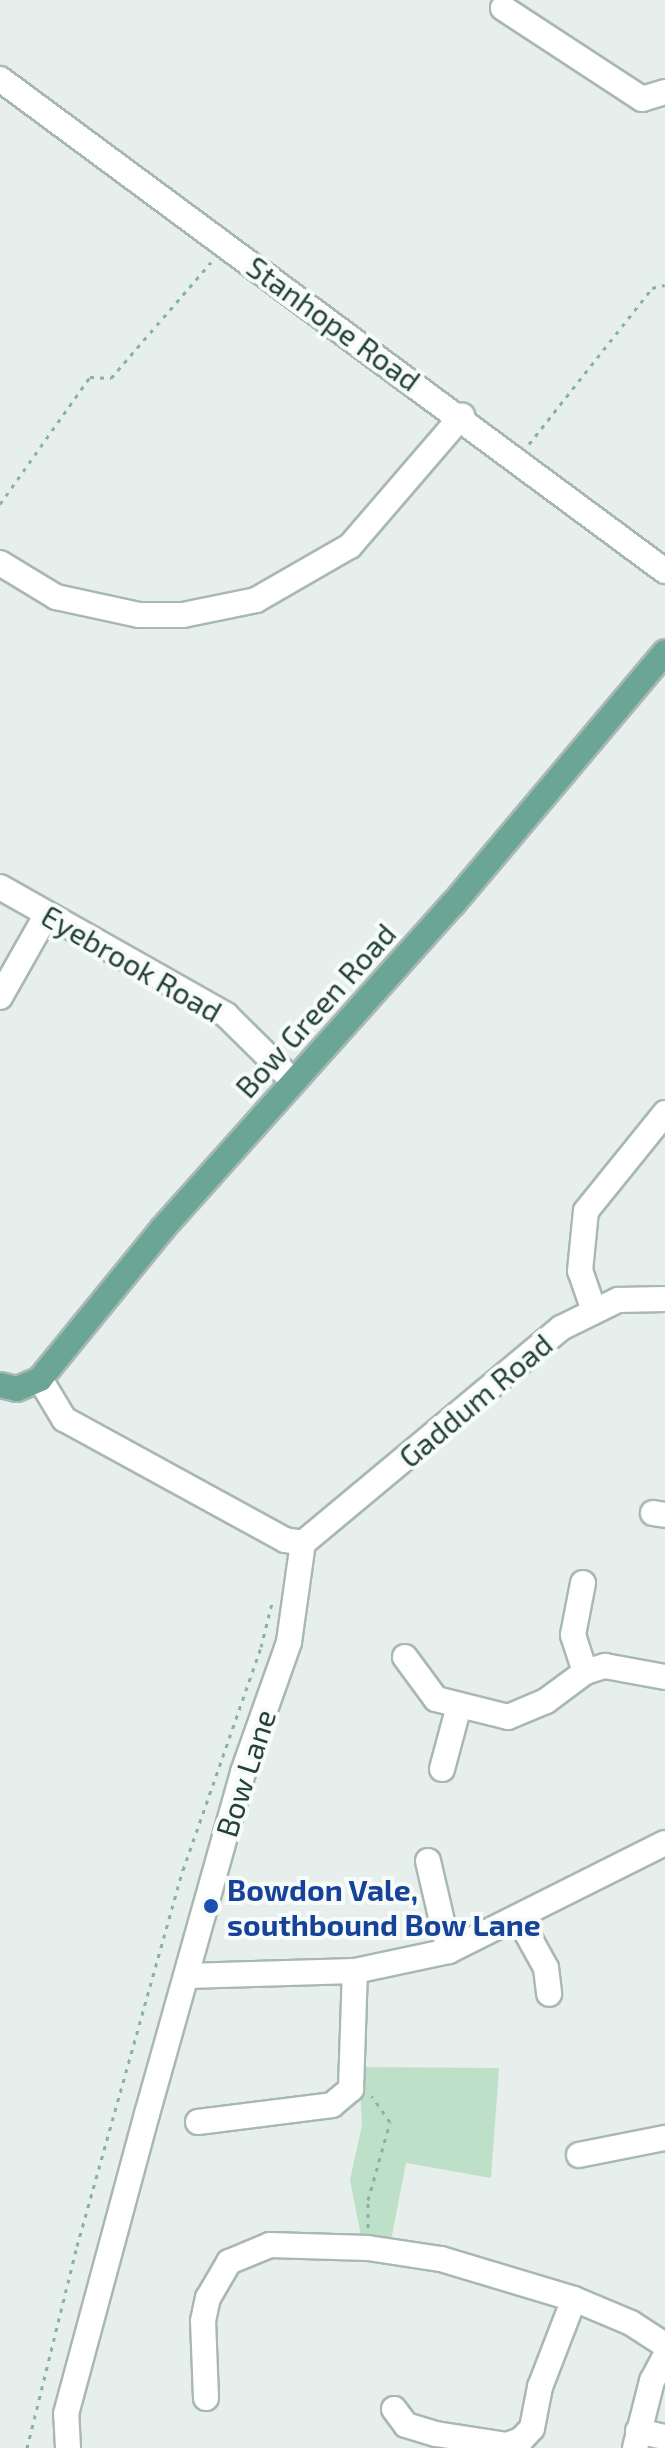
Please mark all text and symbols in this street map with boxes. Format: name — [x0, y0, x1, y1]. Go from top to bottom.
street label: Stanhope Road — [240, 248, 428, 398]
street label: Eyebrook Road — [35, 897, 229, 1029]
street label: Bow Green Road — [227, 915, 403, 1105]
street label: Gaddum Road — [391, 1326, 559, 1474]
street label: Bow Lane — [207, 1704, 283, 1842]
place label: Bowdon Vale, southbound Bow Lane — [227, 1871, 541, 1942]
marker: Bowdon Vale, southbound Bow Lane — [202, 1897, 220, 1915]

